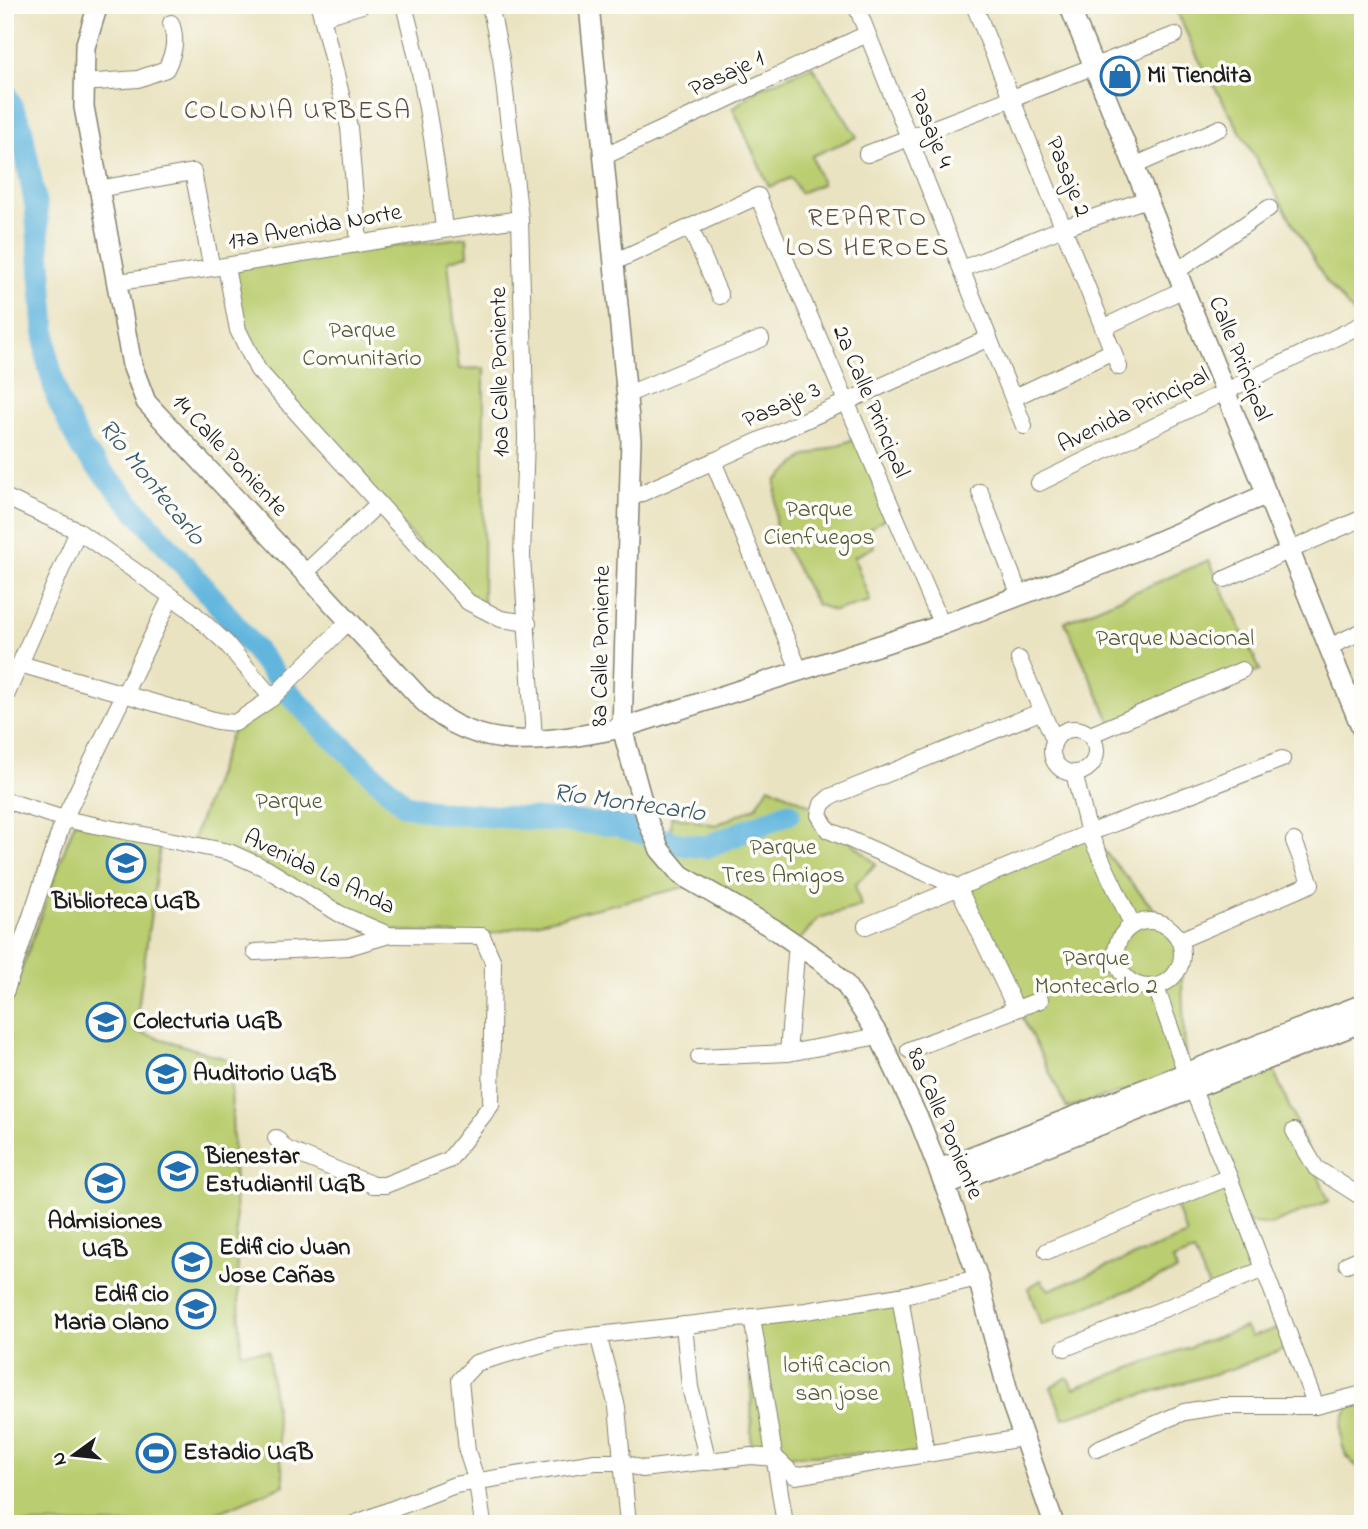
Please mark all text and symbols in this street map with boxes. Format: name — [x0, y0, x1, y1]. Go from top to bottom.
street label: Pasaje 1 — [683, 42, 771, 108]
shop icon: Mi Tiendita — [1099, 55, 1141, 97]
place label: Mi Tiendita — [1147, 59, 1251, 94]
street label: Pasaje 4 — [898, 84, 962, 174]
district label: COLONIA URBESA — [184, 93, 412, 131]
street label: Pasaje 2 — [1035, 131, 1099, 223]
street label: 17a Avenida Norte — [226, 195, 405, 260]
district label: REPARTO LOS HEROES — [786, 200, 950, 268]
street label: 10a Calle Poniente — [482, 286, 520, 457]
street label: Calle Principal — [1198, 291, 1280, 427]
park label: Parque Comunitario — [302, 314, 422, 377]
street label: 2a Calle Principal — [822, 320, 918, 484]
street label: Avenida Principal — [1052, 359, 1216, 463]
street label: Pasaje 3 — [737, 373, 827, 439]
street label: 14 Calle Poniente — [163, 387, 295, 526]
water label: Río Montecarlo — [88, 412, 215, 556]
park label: Parque Cienfuegos — [763, 493, 875, 556]
street label: 8a Calle Poniente — [583, 565, 621, 727]
park label: Parque Nacional — [1096, 622, 1254, 657]
water label: Río Montecarlo — [551, 775, 709, 834]
park label: Parque — [255, 785, 323, 820]
street label: Avenida La Anda — [237, 821, 401, 925]
park label: Parque Tres Amigos — [721, 831, 845, 894]
school or university icon: Biblioteca UGB — [105, 842, 147, 884]
place label: Biblioteca UGB — [51, 885, 200, 920]
park label: Parque Montecarlo 2 — [1034, 942, 1158, 1005]
school or university icon: Colecturia UGB — [85, 1001, 127, 1043]
place label: Colecturia UGB — [133, 1005, 282, 1040]
street label: 8a Calle Poniente — [896, 1043, 992, 1205]
school or university icon: Auditorio UGB — [145, 1053, 187, 1095]
place label: Auditorio UGB — [193, 1057, 336, 1092]
place label: Bienestar Estudiantil UGB — [204, 1140, 365, 1203]
school or university icon: Bienestar Estudiantil UGB — [157, 1150, 199, 1192]
school or university icon: Admisiones UGB — [84, 1162, 126, 1204]
place label: Admisiones UGB — [47, 1205, 163, 1268]
place label: Edificio Juan Jose Cañas — [219, 1231, 351, 1294]
school or university icon: Edificio Juan Jose Cañas — [171, 1241, 213, 1283]
place label: Edificio Maria Olano — [54, 1278, 169, 1341]
school or university icon: Edificio Maria Olano — [175, 1288, 217, 1330]
park label: lotificacion san jose — [783, 1349, 891, 1412]
north arrow — [38, 1420, 108, 1490]
sports icon: Estadio UGB — [135, 1432, 177, 1474]
place label: Estadio UGB — [183, 1436, 313, 1471]
text: N — [45, 1449, 75, 1468]

